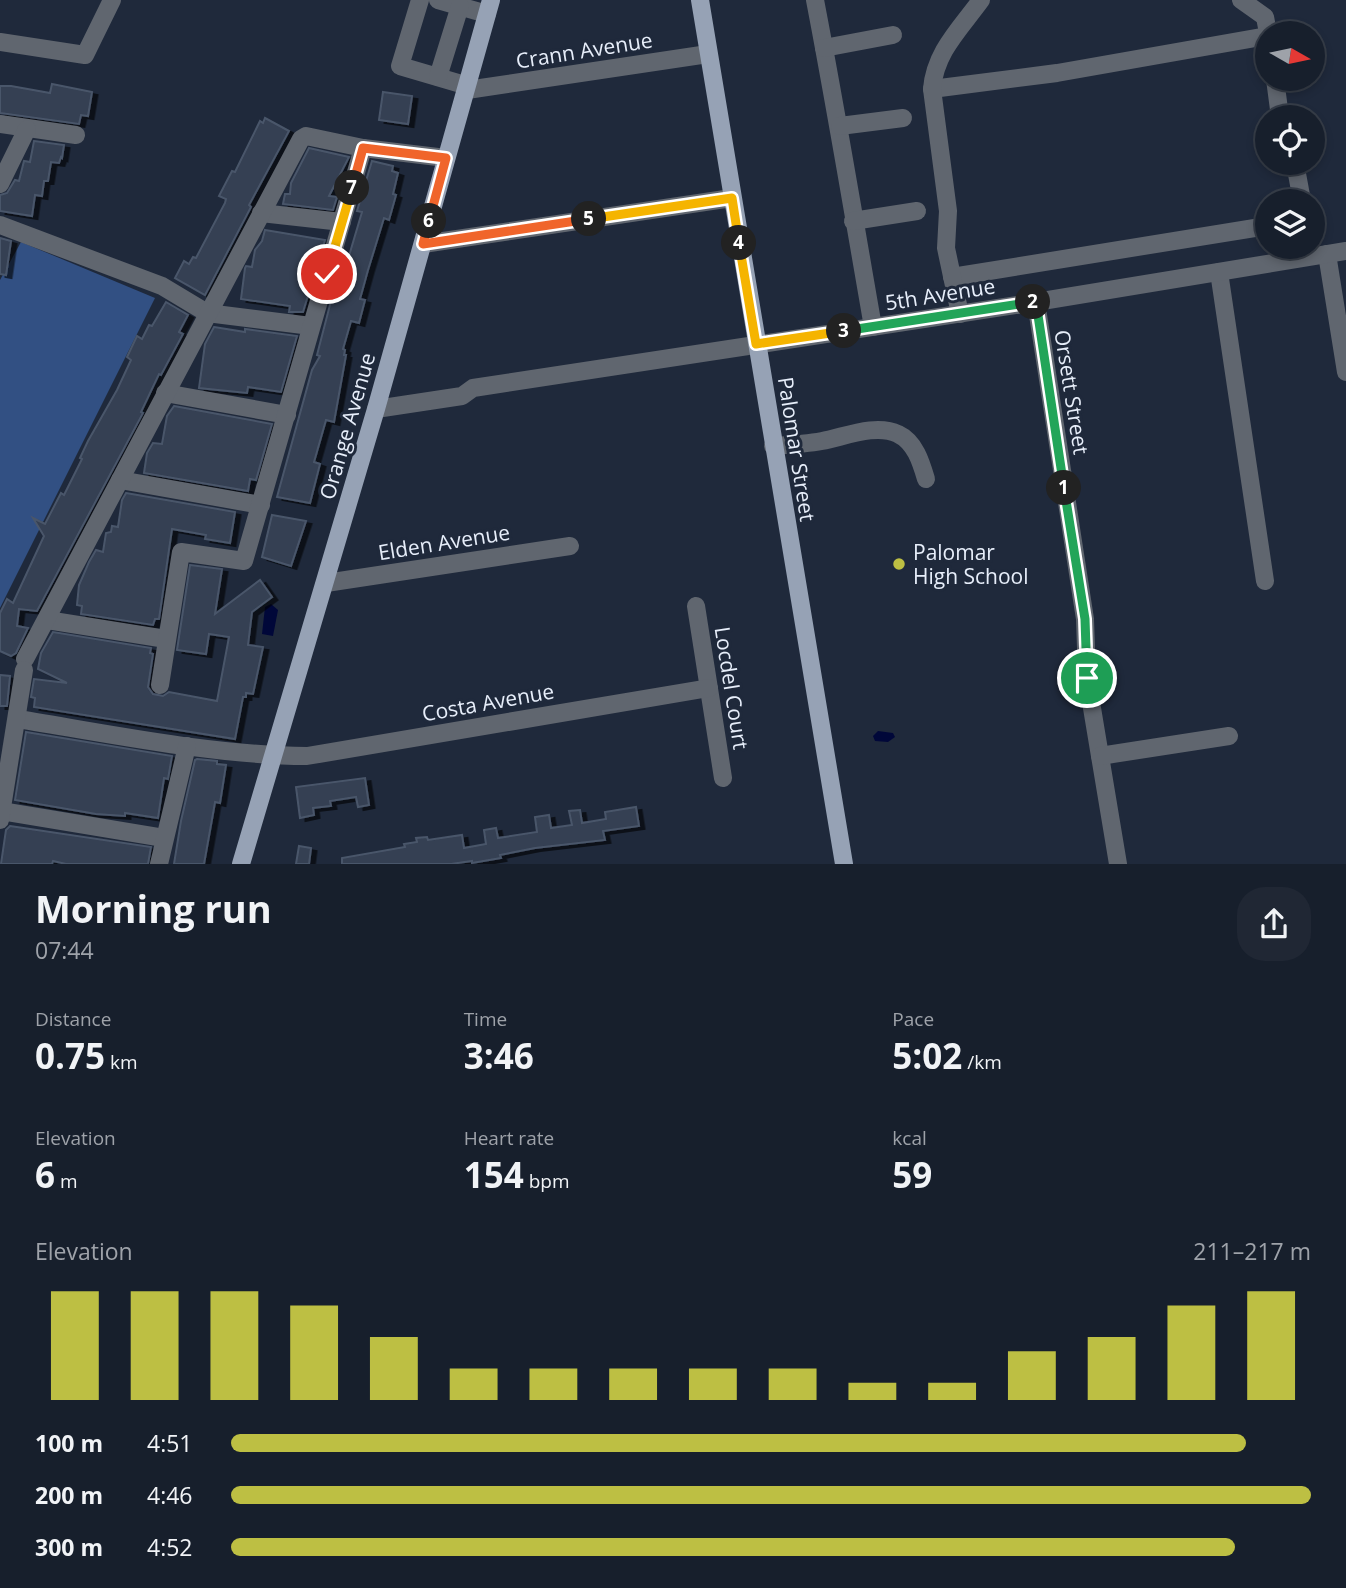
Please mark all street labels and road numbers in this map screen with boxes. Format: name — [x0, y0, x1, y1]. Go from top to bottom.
street label: Crann Avenue — [514, 25, 654, 75]
street label: 5th Avenue — [883, 271, 997, 317]
street label: Orsett Street — [1048, 328, 1096, 456]
street label: Orange Avenue — [313, 349, 381, 503]
street label: Palomar Street — [772, 375, 822, 523]
street label: Elden Avenue — [376, 518, 512, 566]
street label: Locdel Court — [708, 625, 756, 751]
street label: Costa Avenue — [420, 677, 556, 727]

